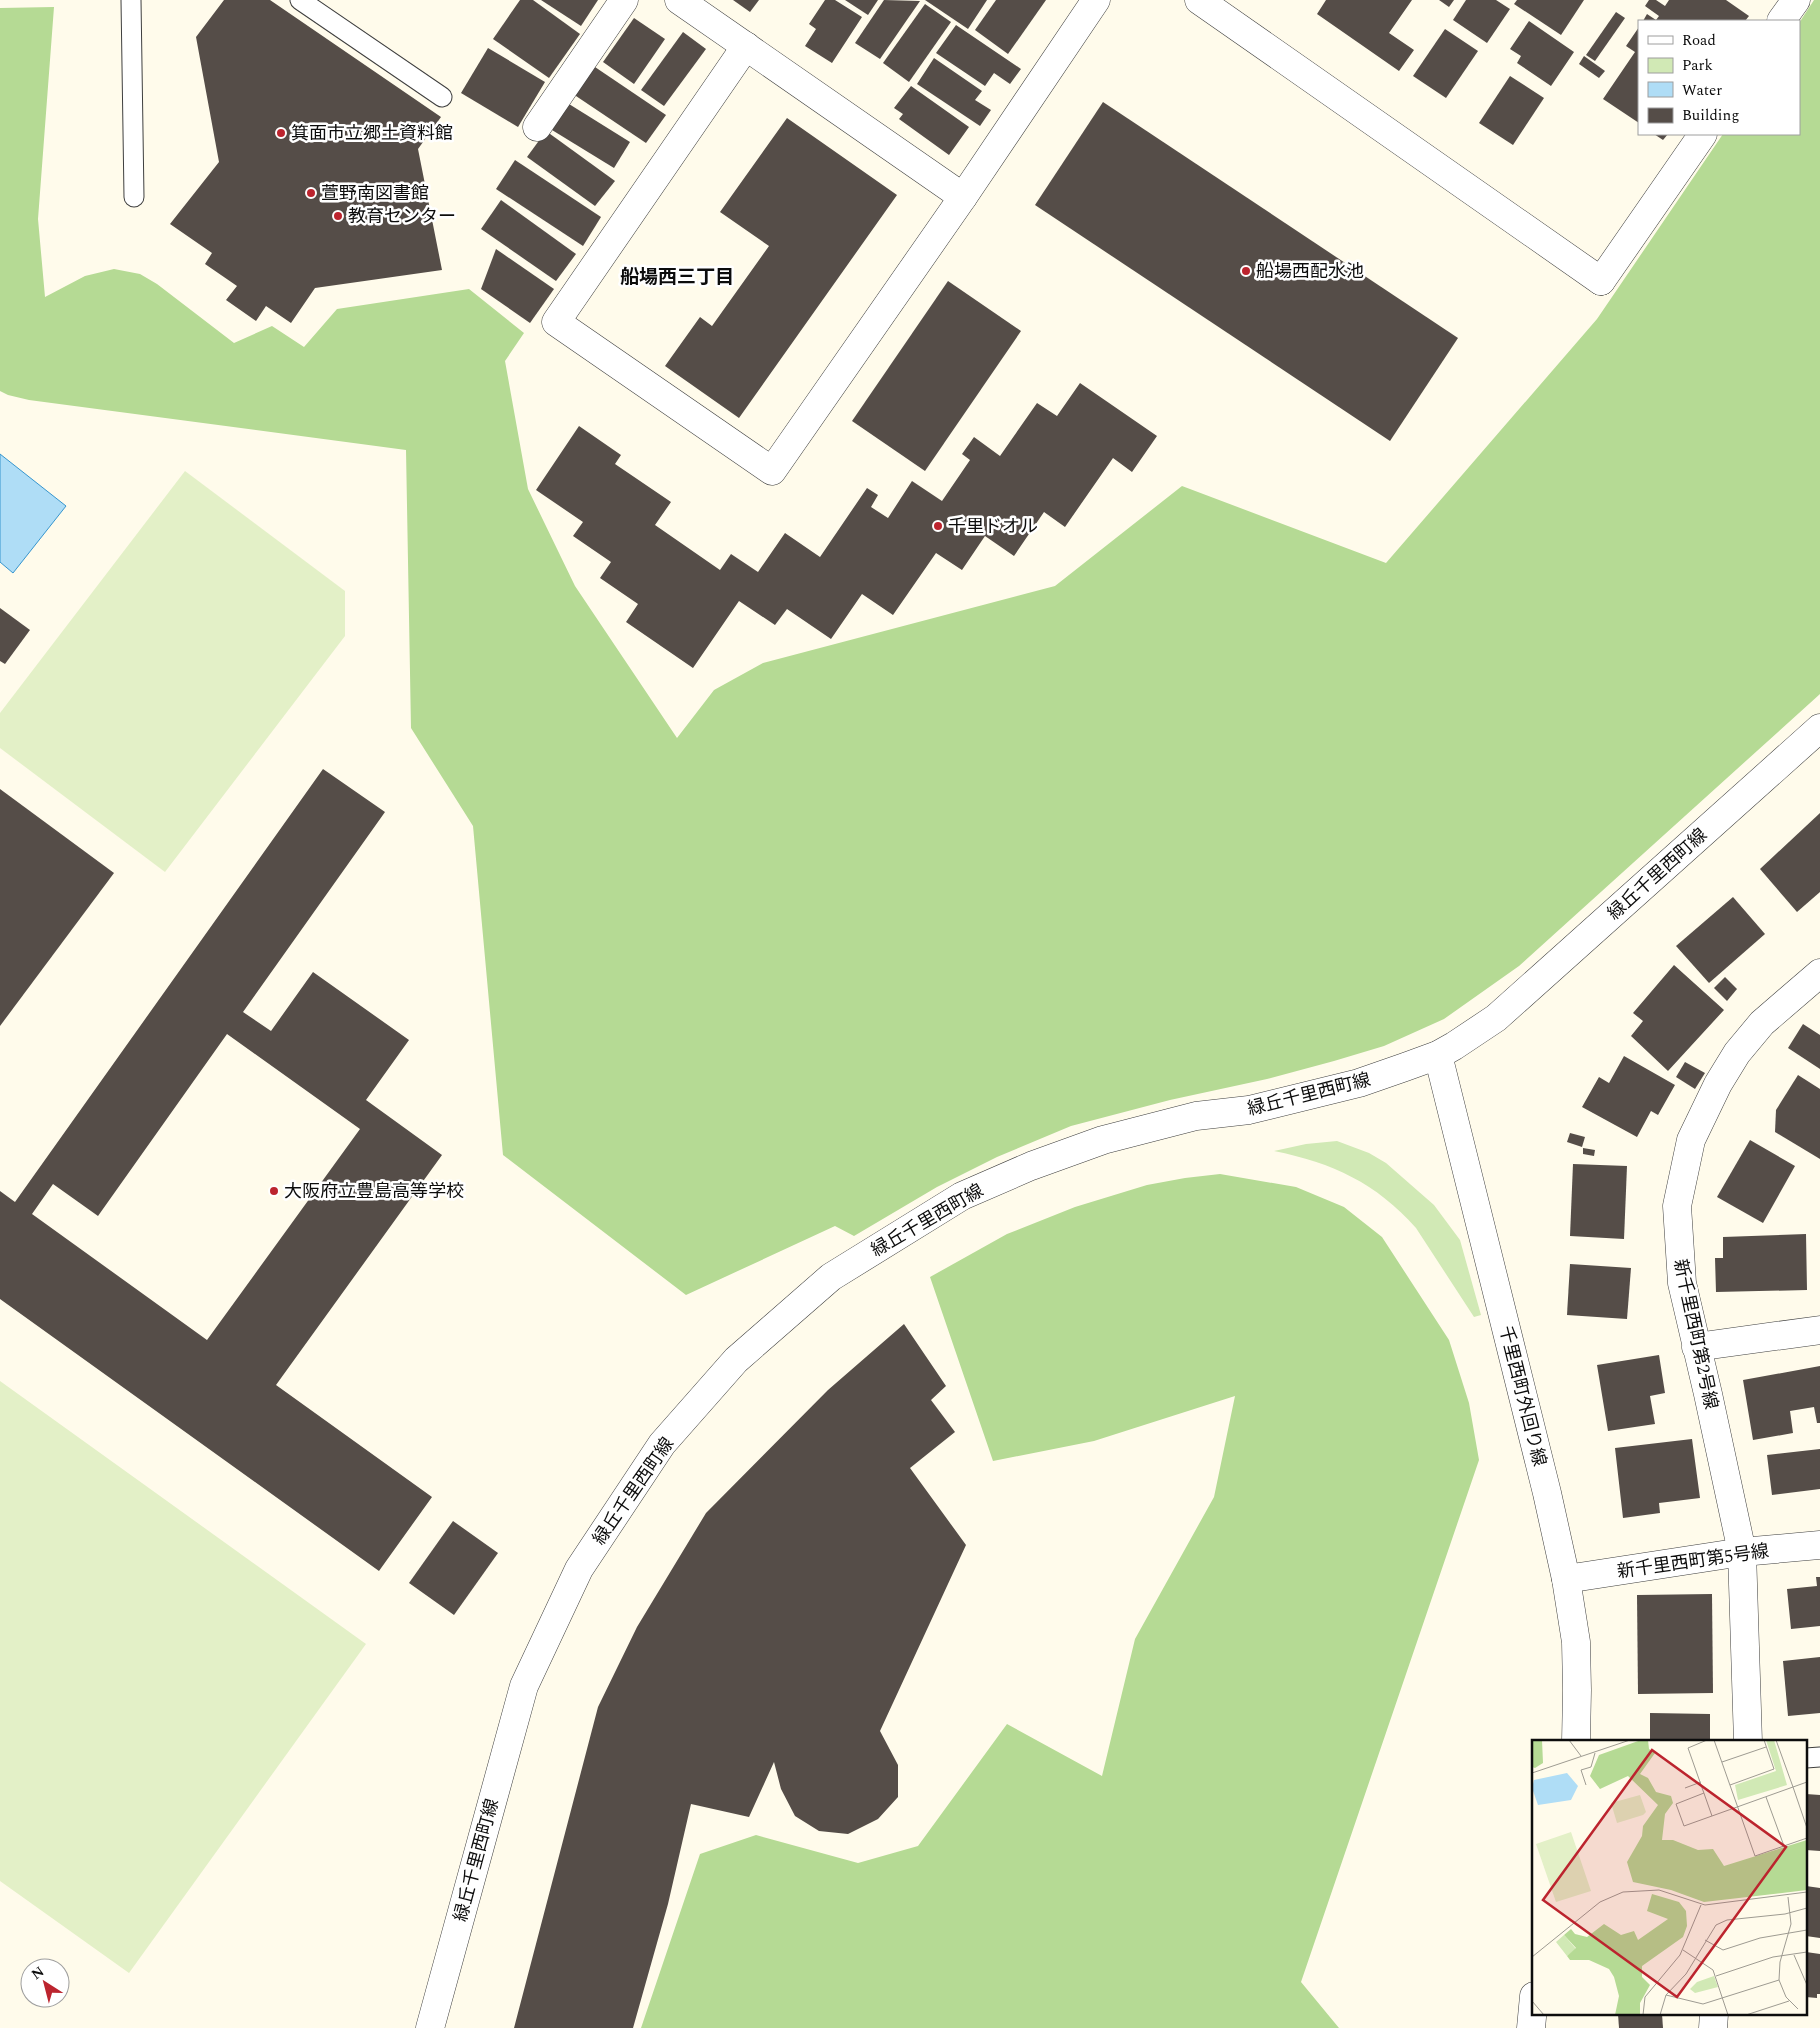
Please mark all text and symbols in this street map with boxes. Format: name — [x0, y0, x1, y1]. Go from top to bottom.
legend — [1638, 20, 1800, 135]
text: Road — [1682, 29, 1716, 52]
text: Park — [1682, 54, 1713, 77]
text: Water — [1682, 79, 1722, 102]
text: Building — [1682, 104, 1739, 127]
place label: 箕面市立郷土資料館 — [291, 120, 453, 147]
marker: 箕面市立郷土資料館 — [275, 127, 287, 139]
place label: 萱野南図書館 — [321, 180, 429, 207]
marker: 萱野南図書館 — [305, 187, 317, 199]
place label: 教育センター — [348, 203, 456, 230]
marker: 教育センター — [332, 210, 344, 222]
place label: 船場西配水池 — [1256, 258, 1364, 285]
district label: 船場西三丁目 — [620, 263, 734, 292]
marker: 船場西配水池 — [1240, 265, 1252, 277]
place label: 千里ドオル — [948, 513, 1038, 540]
marker: 千里ドオル — [932, 520, 944, 532]
street label: 緑丘千里西町線 — [1601, 822, 1713, 927]
street label: 緑丘千里西町線 — [1245, 1066, 1374, 1123]
street label: 緑丘千里西町線 — [866, 1177, 989, 1264]
place label: 大阪府立豊島高等学校 — [284, 1178, 464, 1205]
marker: 大阪府立豊島高等学校 — [268, 1185, 280, 1197]
street label: 新千里西町第2号線 — [1666, 1256, 1725, 1412]
street label: 千里西町外回り線 — [1492, 1323, 1553, 1469]
street label: 緑丘千里西町線 — [586, 1432, 681, 1551]
street label: 新千里西町第5号線 — [1615, 1537, 1771, 1586]
inset map — [1532, 1740, 1808, 2016]
street label: 緑丘千里西町線 — [447, 1796, 506, 1924]
north arrow — [20, 1958, 70, 2008]
text: N — [27, 1961, 48, 1985]

